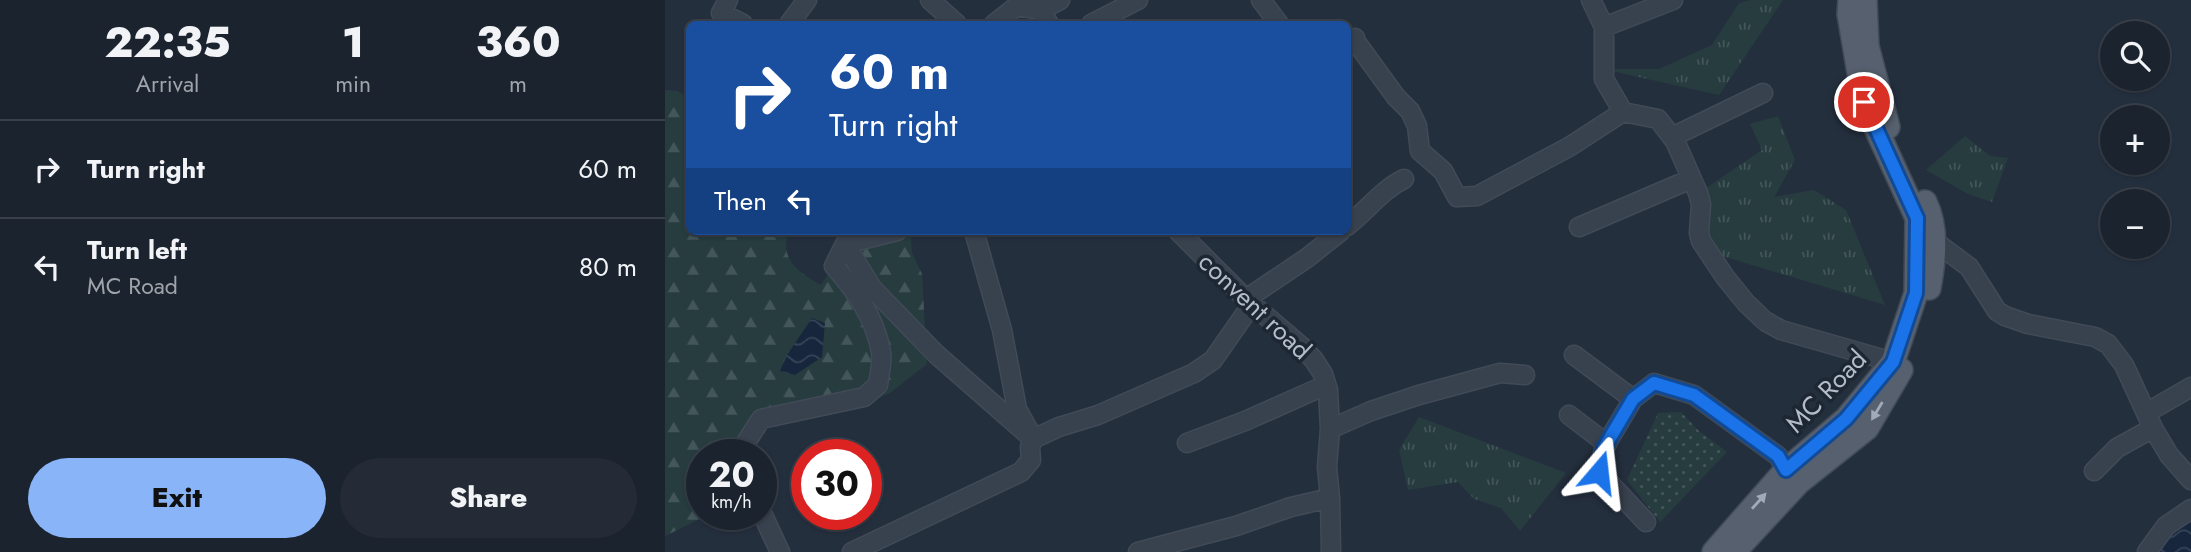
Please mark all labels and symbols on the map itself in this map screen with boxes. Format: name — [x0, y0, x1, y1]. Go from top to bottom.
pin — [1834, 72, 1894, 132]
street label: convent road — [1190, 244, 1320, 368]
street label: MC Road — [1777, 341, 1875, 441]
one-way arrow — [1870, 402, 1883, 421]
position arrow — [1562, 435, 1636, 509]
speed limit sign: 30 — [791, 439, 882, 530]
one-way arrow — [1751, 492, 1767, 510]

